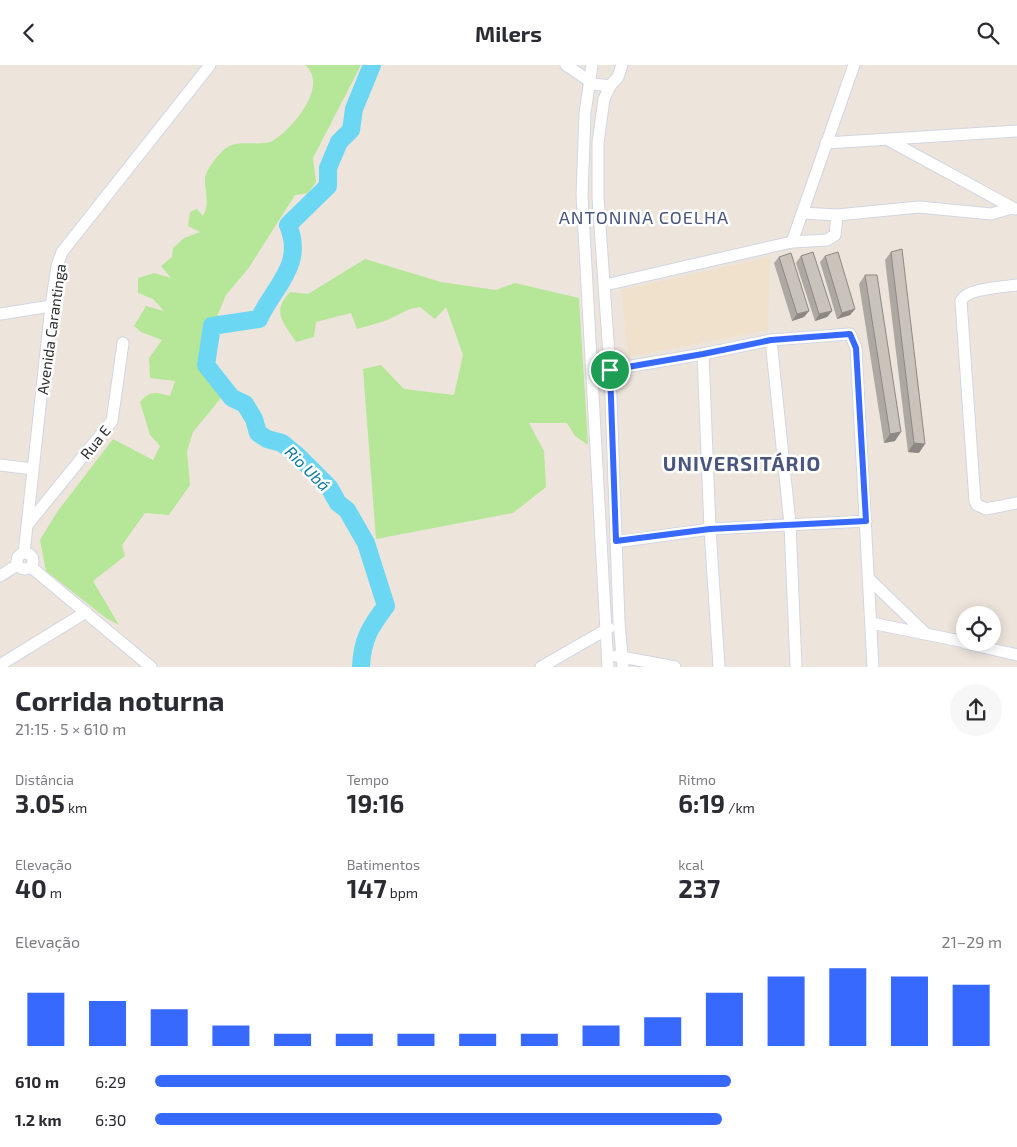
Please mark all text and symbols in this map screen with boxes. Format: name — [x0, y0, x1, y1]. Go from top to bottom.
icon: back — [15, 19, 43, 47]
icon: search — [974, 19, 1002, 47]
text: Milers — [475, 20, 542, 46]
district label: ANTONINA COELHA — [559, 206, 729, 228]
street label: Avenida Carantinga — [33, 262, 69, 396]
pin — [589, 349, 631, 391]
icon: arrive — [596, 356, 624, 384]
street label: Rua E — [76, 422, 114, 462]
water label: Rio Ubá — [282, 442, 334, 494]
district label: UNIVERSITÁRIO — [663, 451, 821, 475]
map controls — [956, 606, 1001, 651]
button: locate — [956, 606, 1001, 651]
text: Corrida noturna — [15, 683, 224, 717]
button: share — [950, 684, 1002, 736]
text: 21:15 · 5 × 610 m — [15, 719, 126, 738]
text: Distância — [15, 771, 74, 788]
text: Tempo — [347, 771, 389, 788]
text: Ritmo — [678, 771, 716, 788]
text: 3.05 — [15, 788, 65, 818]
text: 19:16 — [347, 788, 404, 818]
text: 6:19 — [678, 788, 725, 818]
text: km — [65, 799, 87, 816]
text: /km — [725, 799, 755, 816]
text: Elevação — [15, 856, 72, 873]
text: Batimentos — [347, 856, 420, 873]
text: kcal — [678, 856, 704, 873]
text: 40 — [15, 873, 47, 903]
text: 147 — [347, 873, 387, 903]
text: 237 — [678, 873, 720, 903]
text: m — [47, 884, 62, 901]
text: bpm — [387, 884, 418, 901]
text: Elevação — [15, 932, 80, 951]
text: 21–29 m — [941, 932, 1002, 951]
text: 610 m — [15, 1072, 59, 1091]
text: 6:29 — [95, 1072, 126, 1091]
text: 1.2 km — [15, 1110, 62, 1129]
text: 6:30 — [95, 1110, 126, 1129]

